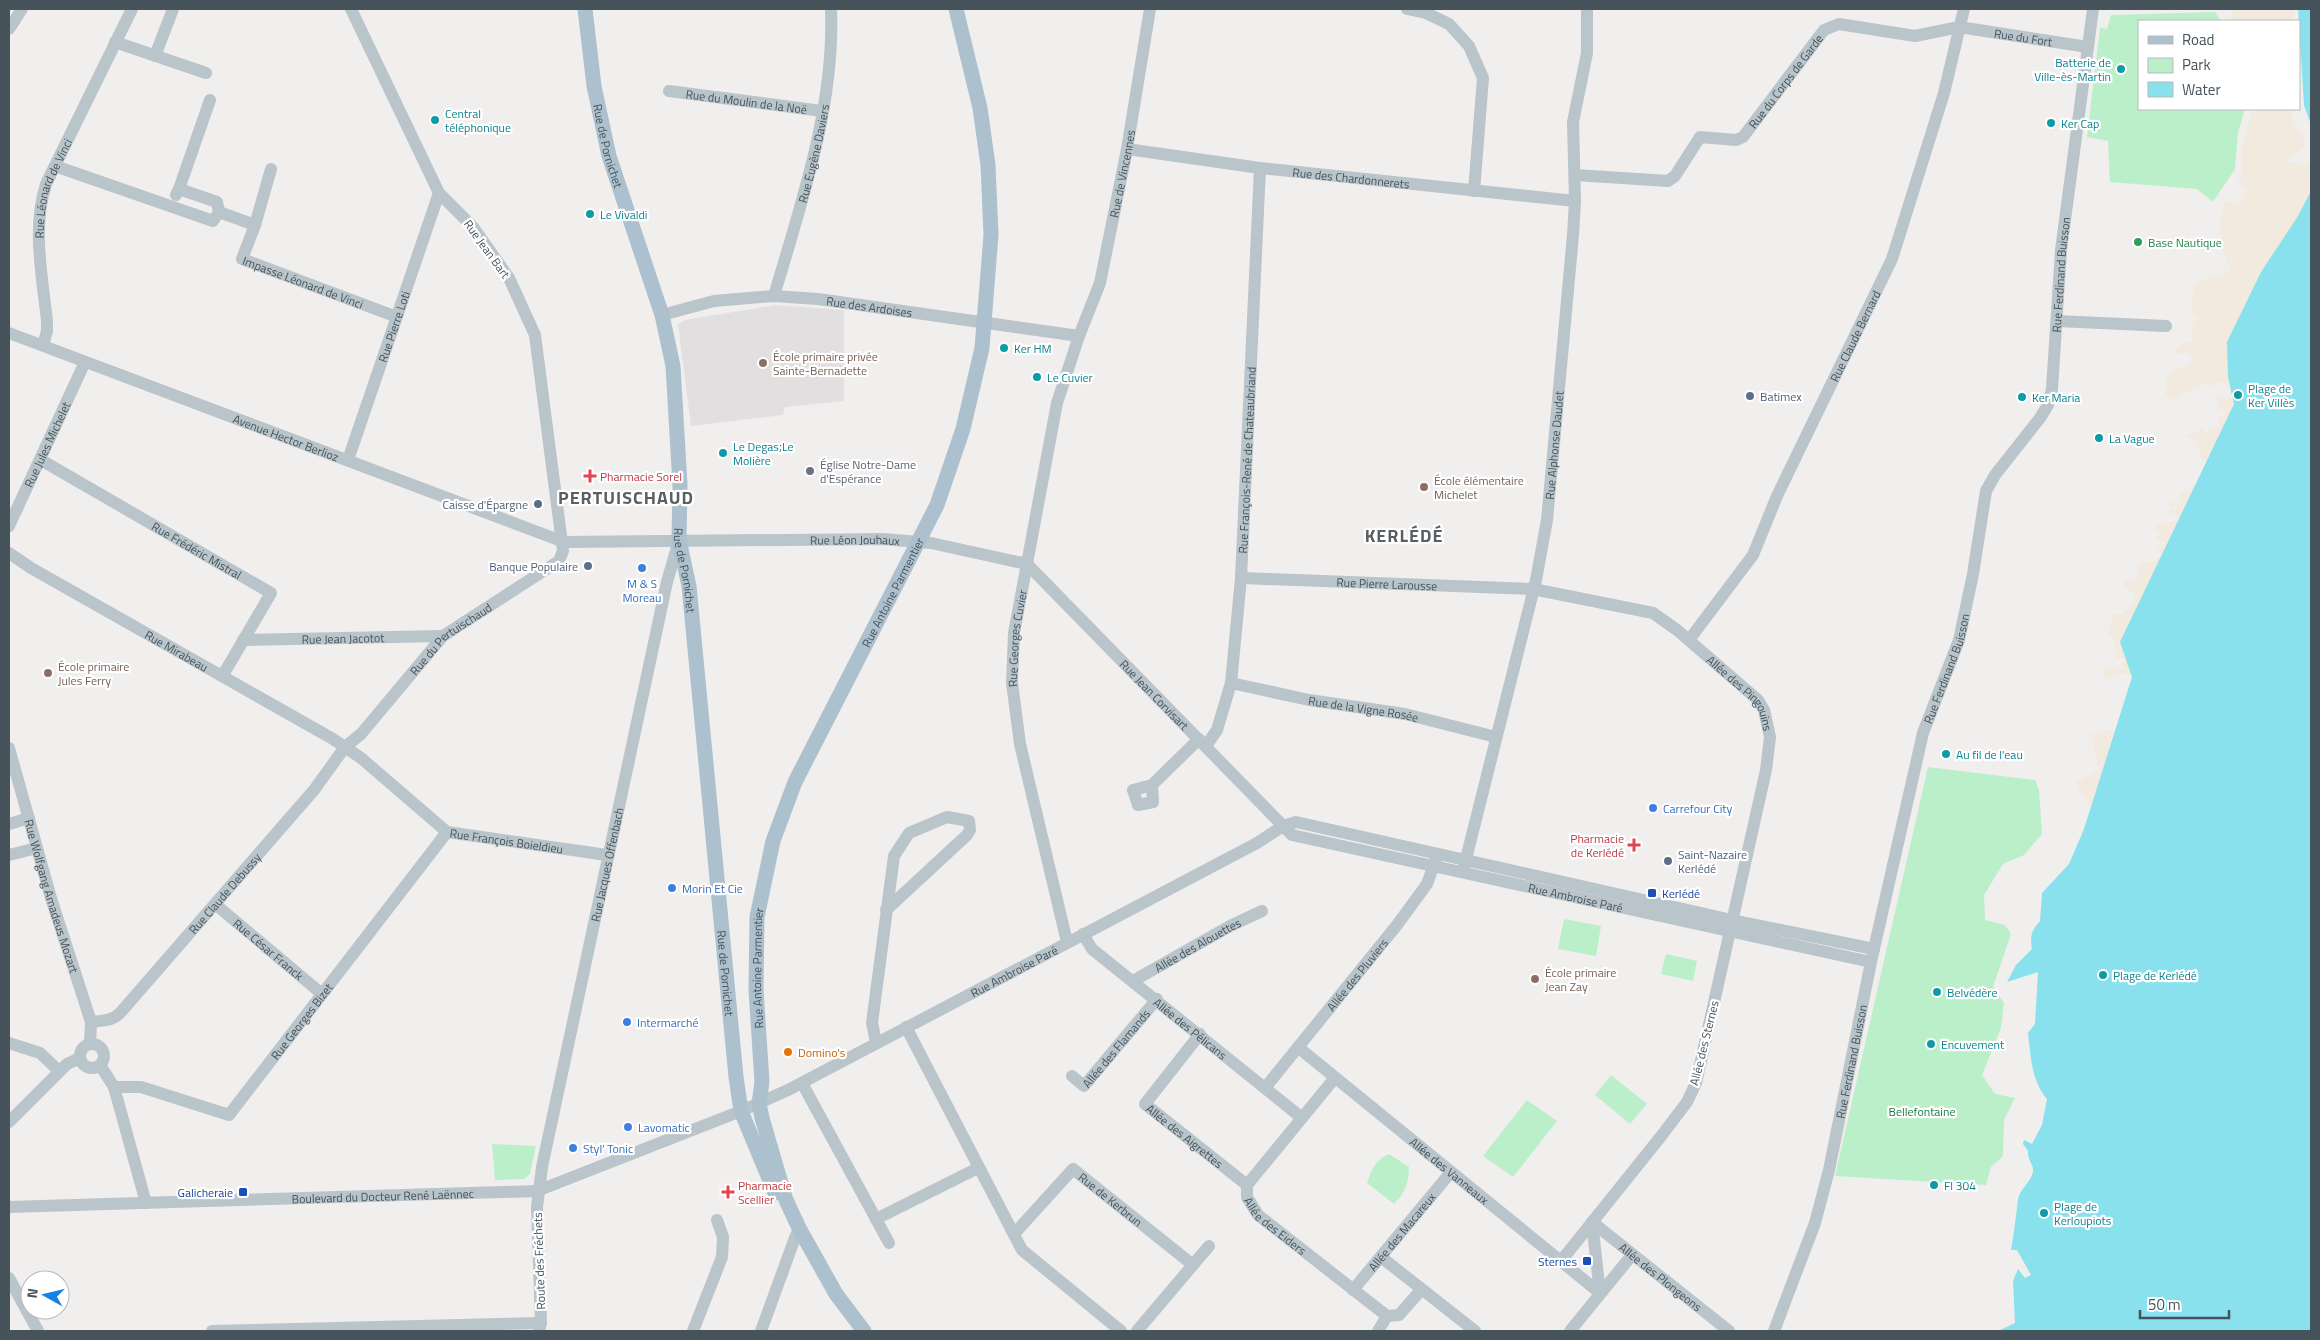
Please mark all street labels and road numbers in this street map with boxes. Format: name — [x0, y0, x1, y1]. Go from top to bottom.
street label: Rue du Fort — [1993, 23, 2054, 51]
street label: Rue du Corps de Garde — [1743, 30, 1827, 132]
street label: Rue du Moulin de la Noë — [685, 84, 808, 118]
street label: Rue de Pornichet — [589, 102, 629, 191]
street label: Rue Eugène Daviers — [792, 102, 834, 205]
street label: Rue de Vincennes — [1104, 128, 1140, 219]
street label: Rue Léonard de Vinci — [29, 135, 77, 239]
street label: Rue des Chardonnerets — [1292, 162, 1411, 193]
street label: Rue Jean Bart — [459, 216, 515, 283]
street label: Rue Ferdinand Buisson — [2046, 216, 2075, 333]
street label: Impasse Léonard de Vinci — [240, 251, 366, 313]
street label: Rue Claude Bernard — [1824, 287, 1885, 385]
street label: Rue Pierre Loti — [373, 288, 414, 365]
street label: Rue des Ardoises — [825, 291, 914, 322]
street label: Rue François-René de Chateaubriand — [1233, 366, 1260, 554]
street label: Rue Alphonse Daudet — [1539, 389, 1568, 500]
street label: Rue Jules Michelet — [19, 398, 75, 490]
street label: Avenue Hector Berlioz — [230, 409, 342, 466]
street label: Rue Frédéric Mistral — [148, 517, 245, 584]
street label: Rue de Pornichet — [669, 528, 701, 614]
street label: Rue Léon Jouhaux — [810, 529, 901, 550]
street label: Rue Antoine Parmentier — [856, 534, 928, 650]
street label: Rue Pierre Larousse — [1336, 572, 1438, 595]
street label: Rue Georges Cuvier — [1002, 588, 1031, 688]
street label: Rue du Pertuischaud — [405, 598, 495, 679]
street label: Rue Ferdinand Buisson — [1918, 612, 1974, 726]
street label: Rue Mirabeau — [141, 625, 212, 676]
street label: Rue Jean Jacotot — [301, 628, 385, 648]
street label: Allée des Pingouins — [1703, 650, 1778, 733]
street label: Rue Jean Corvisart — [1116, 655, 1194, 735]
street label: Rue de la Vigne Rosée — [1307, 691, 1421, 727]
street label: Rue Jacques Offenbach — [585, 806, 628, 923]
street label: Rue Wolfgang Amadeus Mozart — [20, 817, 84, 976]
street label: Rue François Boieldieu — [449, 823, 564, 858]
street label: Rue Claude Debussy — [184, 848, 265, 938]
street label: Rue Ambroise Paré — [1527, 878, 1625, 917]
street label: Rue Antoine Parmentier — [746, 906, 768, 1029]
street label: Allée des Alouettes — [1151, 913, 1244, 977]
street label: Rue César Franck — [229, 914, 308, 984]
street label: Rue de Pornichet — [712, 929, 740, 1018]
street label: Allée des Pluviers — [1322, 934, 1392, 1015]
street label: Rue Ambroise Paré — [967, 940, 1061, 1002]
street label: Rue Georges Bizet — [266, 978, 338, 1063]
street label: Allée des Pélicans — [1150, 993, 1232, 1064]
street label: Allée des Sternes — [1684, 998, 1724, 1088]
street label: Rue Ferdinand Buisson — [1830, 1003, 1872, 1120]
street label: Allée des Flamands — [1077, 1004, 1155, 1092]
street label: Allée des Aigrettes — [1142, 1099, 1228, 1173]
street label: Allée des Vanneaux — [1406, 1132, 1494, 1209]
street label: Rue de Kerbrun — [1074, 1167, 1147, 1231]
street label: Boulevard du Docteur René Laënnec — [291, 1183, 474, 1208]
street label: Allée des Macareux — [1363, 1188, 1440, 1275]
street label: Allée des Eiders — [1239, 1193, 1311, 1259]
street label: Route des Fréchets — [528, 1212, 550, 1310]
street label: Allée des Plongeons — [1615, 1238, 1707, 1316]

